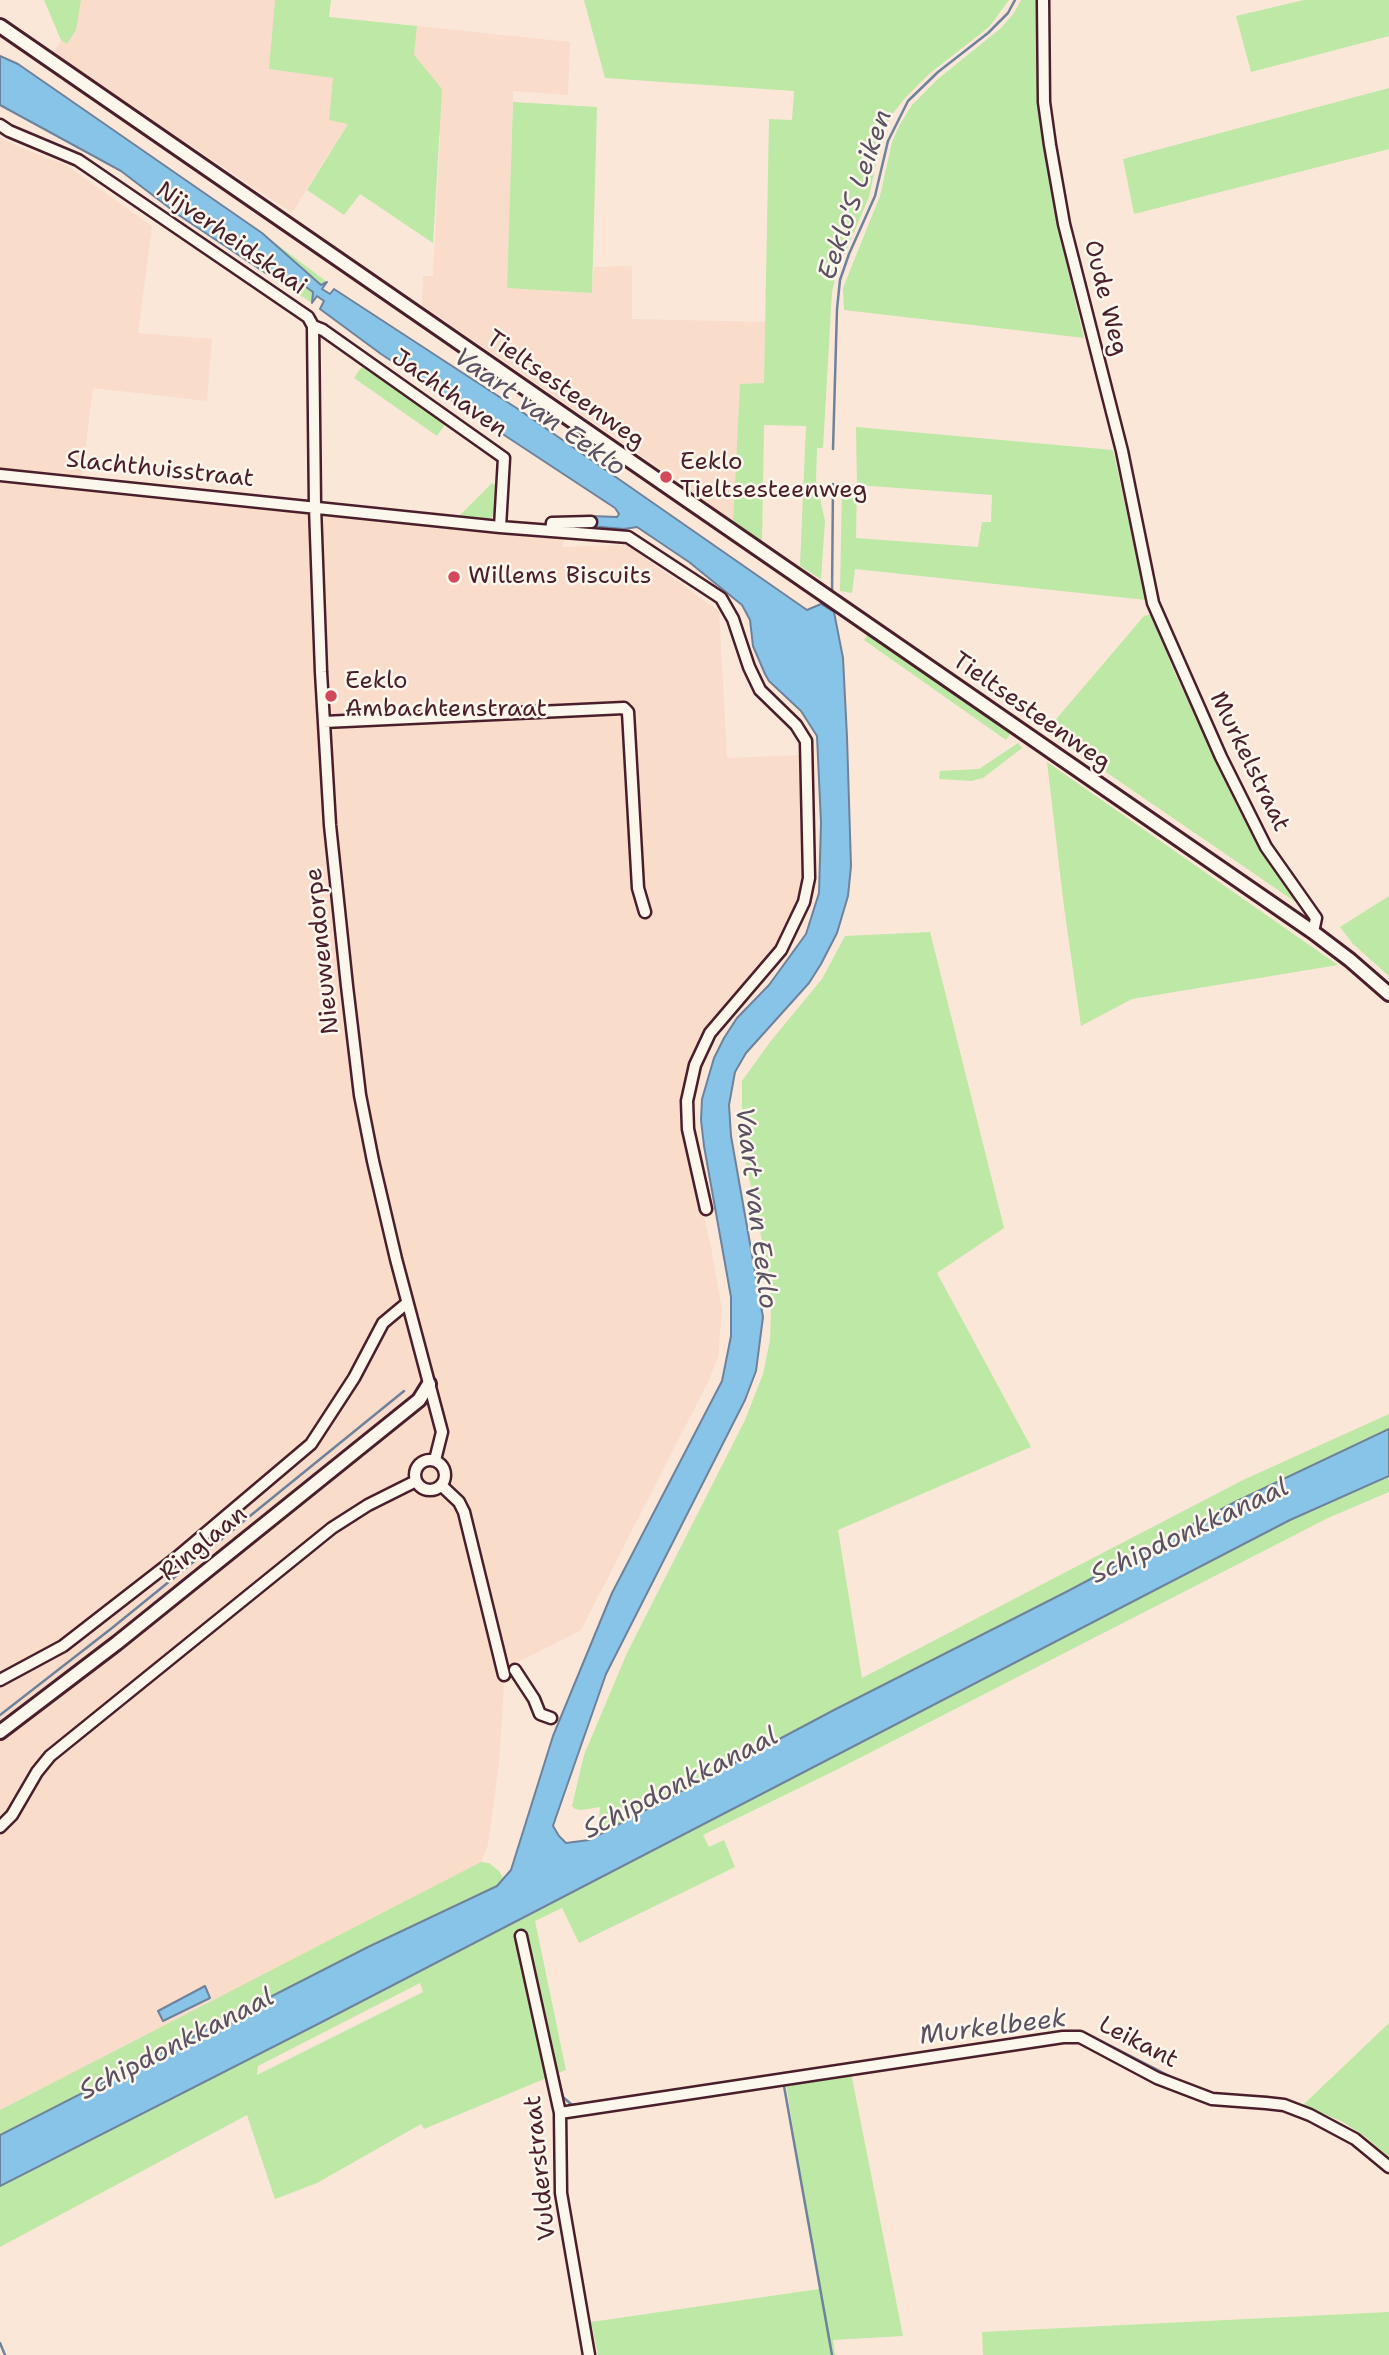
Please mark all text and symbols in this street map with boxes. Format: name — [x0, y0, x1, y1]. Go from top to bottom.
water label: Eeklo'S Leiken — [812, 106, 900, 284]
street label: Nijverheidskaai — [150, 176, 312, 302]
street label: Oude Weg — [1077, 237, 1133, 359]
street label: Tieltsesteenweg — [480, 324, 650, 456]
water label: Vaart van Eeklo — [447, 342, 631, 484]
street label: Jachthaven — [386, 344, 512, 444]
street label: Slachthuisstraat — [65, 446, 255, 494]
place label: Eeklo Tieltsesteenweg — [680, 449, 867, 505]
marker: Eeklo Tieltsesteenweg — [658, 469, 674, 485]
place label: Willems Biscuits — [468, 563, 652, 591]
marker: Willems Biscuits — [446, 569, 462, 585]
street label: Tieltsesteenweg — [946, 646, 1116, 778]
place label: Eeklo Ambachtenstraat — [345, 668, 547, 724]
street label: Murkelstraat — [1203, 687, 1295, 837]
marker: Eeklo Ambachtenstraat — [323, 688, 339, 704]
street label: Nieuwendorpe — [300, 866, 346, 1036]
water label: Vaart van Eeklo — [727, 1105, 783, 1311]
water label: Schipdonkkanaal — [1086, 1472, 1294, 1592]
street label: Ringlaan — [155, 1500, 253, 1588]
water label: Schipdonkkanaal — [578, 1721, 784, 1847]
water label: Schipdonkkanaal — [74, 1982, 280, 2108]
water label: Murkelbeek — [918, 2003, 1068, 2053]
street label: Leikant — [1093, 2011, 1183, 2075]
street label: Vulderstraat — [519, 2094, 563, 2242]

